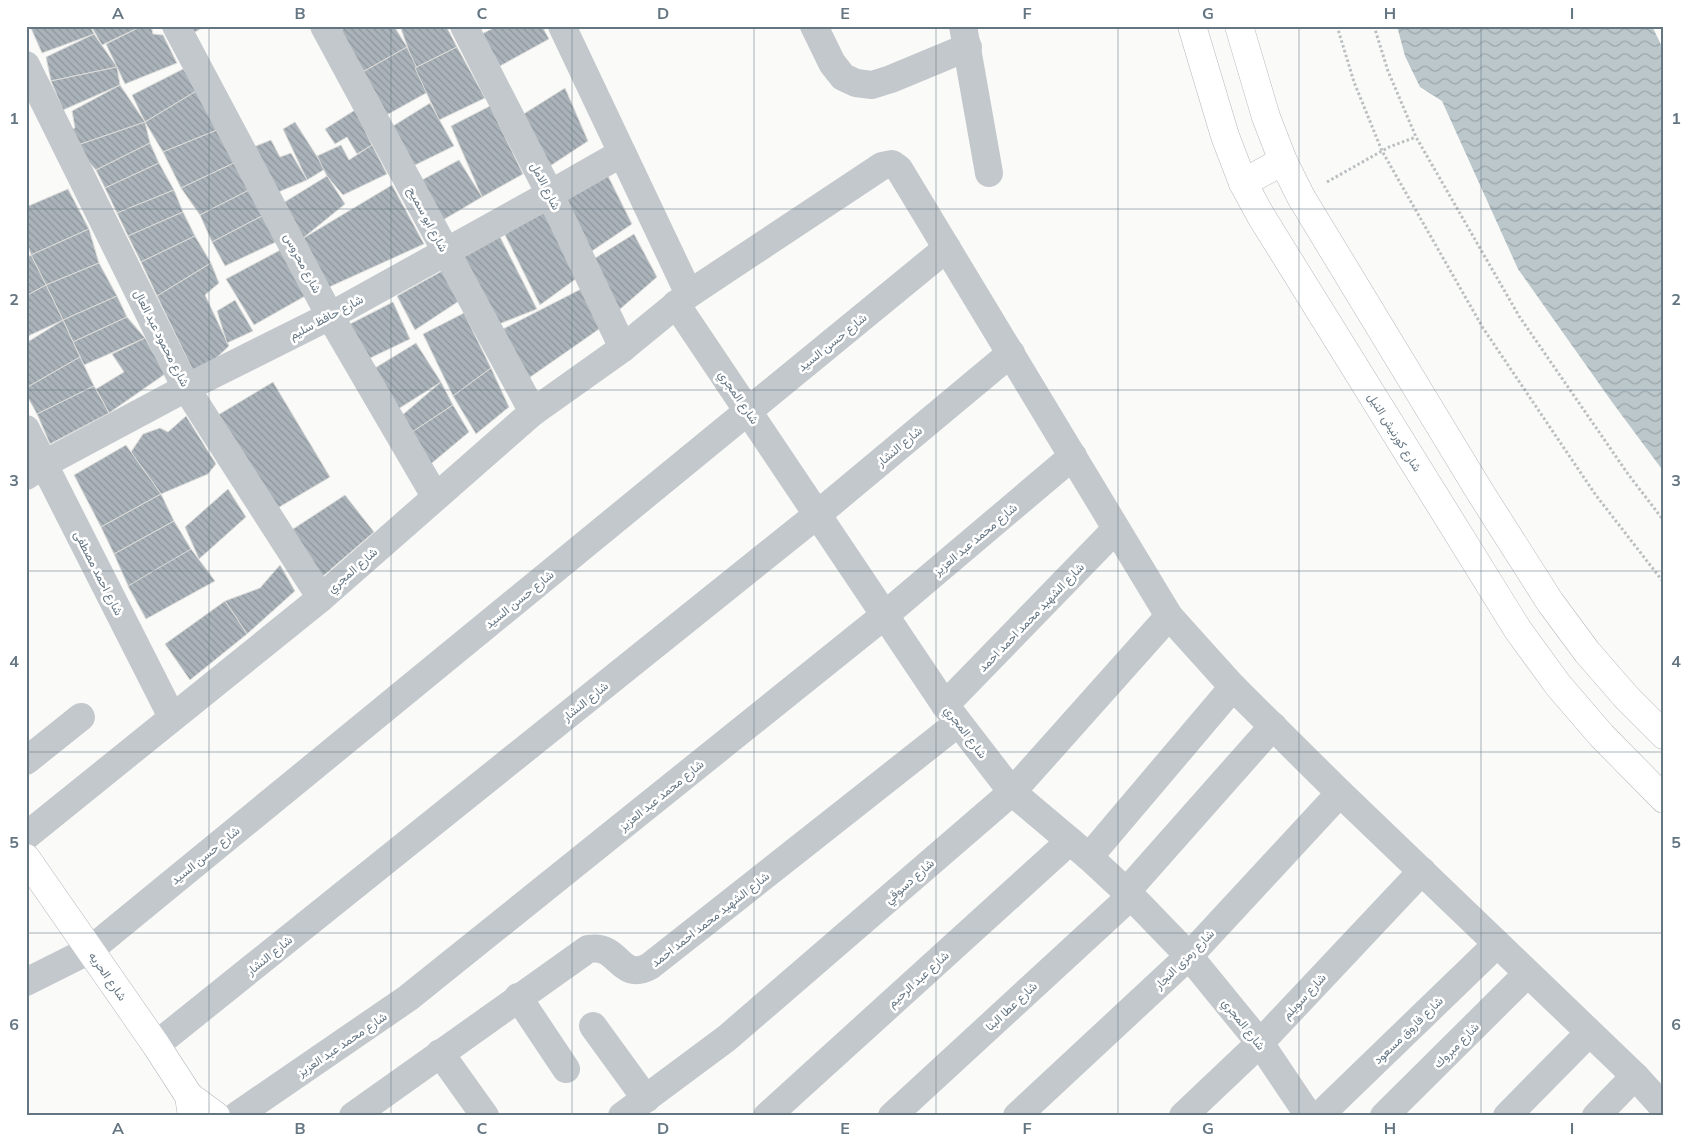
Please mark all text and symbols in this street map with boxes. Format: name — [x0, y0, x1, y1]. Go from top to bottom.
text: A — [112, 3, 124, 23]
text: B — [294, 3, 306, 23]
text: C — [477, 3, 488, 23]
text: D — [657, 3, 669, 23]
text: E — [840, 3, 850, 23]
text: F — [1022, 3, 1032, 23]
text: G — [1202, 3, 1214, 23]
text: H — [1384, 3, 1396, 23]
text: I — [1570, 3, 1574, 23]
text: 1 — [9, 108, 19, 128]
text: 1 — [1671, 108, 1681, 128]
street label: شارع الامل — [526, 160, 564, 213]
street label: شارع ابو سميح — [403, 184, 451, 255]
street label: شارع محروس — [279, 230, 325, 297]
street label: شارع محمود عبد العال — [129, 287, 193, 390]
text: 2 — [9, 289, 19, 309]
text: 2 — [1671, 289, 1681, 309]
street label: شارع حافظ سليم — [287, 291, 366, 345]
street label: شارع حسن السيد — [795, 310, 871, 376]
street label: شارع المجري — [713, 367, 762, 428]
street label: شارع كورنيش النيل — [1363, 390, 1425, 475]
street label: شارع النشار — [872, 423, 926, 472]
text: 3 — [9, 470, 19, 490]
text: 3 — [1671, 470, 1681, 490]
street label: شارع محمد عبد العزيز — [929, 500, 1021, 581]
street label: شارع احمد مصطفى — [69, 528, 127, 619]
street label: شارع المجري — [324, 544, 382, 598]
street label: شارع الشهيد محمد احمد احمد — [975, 559, 1088, 676]
street label: شارع حسن السيد — [482, 567, 558, 633]
text: 4 — [9, 651, 19, 671]
text: 4 — [1671, 651, 1681, 671]
street label: شارع النشار — [558, 678, 612, 726]
street label: شارع المجري — [939, 703, 991, 763]
street label: شارع محمد عبد العزيز — [615, 756, 708, 836]
street label: شارع حسن السيد — [168, 823, 244, 889]
text: 5 — [9, 832, 19, 852]
text: 5 — [1671, 832, 1681, 852]
street label: شارع دسوقي — [881, 855, 939, 909]
street label: شارع الشهيد محمد احمد احمد — [648, 868, 773, 971]
street label: شارع رمزى النجار — [1150, 926, 1219, 994]
street label: شارع النشار — [242, 932, 296, 980]
street label: شارع عبد الرحيم — [884, 948, 953, 1012]
street label: شارع الحريه — [84, 949, 130, 1005]
street label: شارع سويلم — [1279, 970, 1330, 1023]
street label: شارع عطا البنا — [982, 978, 1041, 1035]
street label: شارع فاروق مسعود — [1370, 993, 1447, 1068]
street label: شارع المجري — [1217, 995, 1269, 1055]
street label: شارع محمد عبد العزيز — [294, 1009, 391, 1082]
text: 6 — [9, 1014, 19, 1034]
text: 6 — [1671, 1014, 1681, 1034]
street label: شارع مبروك — [1430, 1019, 1483, 1072]
text: A — [112, 1118, 124, 1138]
text: B — [294, 1118, 306, 1138]
text: C — [477, 1118, 488, 1138]
text: D — [657, 1118, 669, 1138]
text: E — [840, 1118, 850, 1138]
text: F — [1022, 1118, 1032, 1138]
text: G — [1202, 1118, 1214, 1138]
text: H — [1384, 1118, 1396, 1138]
text: I — [1570, 1118, 1574, 1138]

